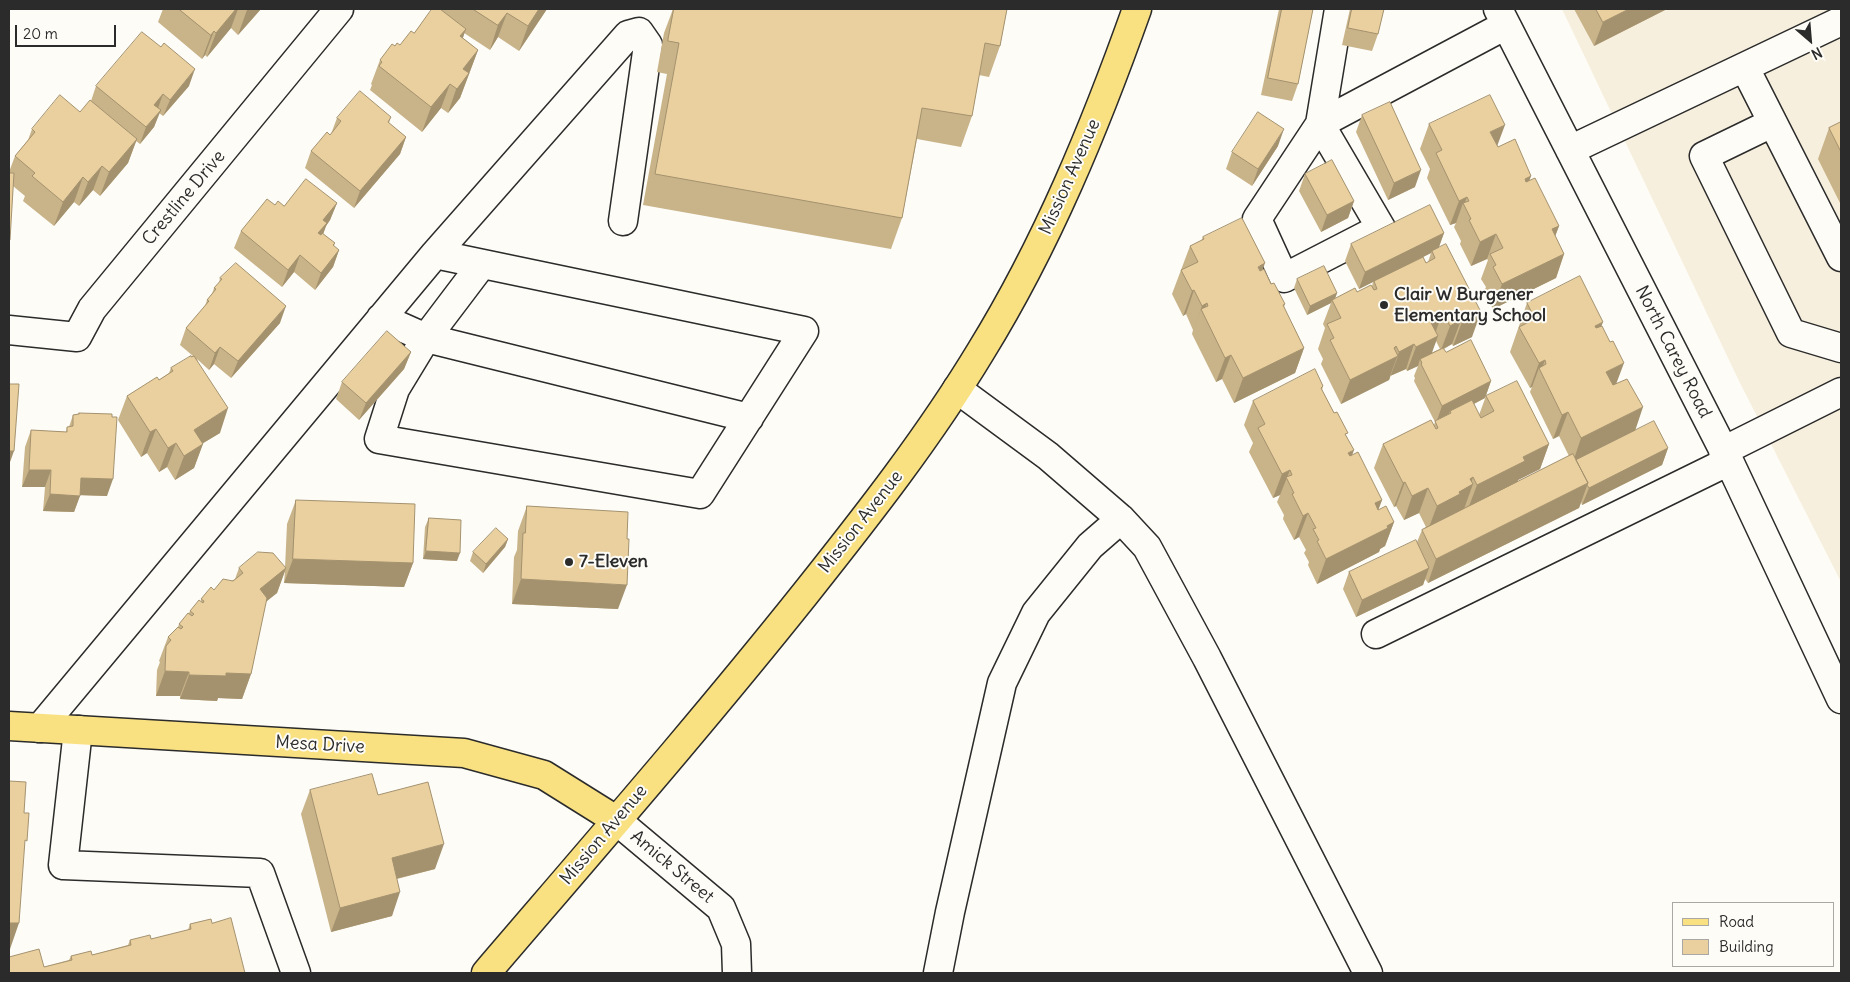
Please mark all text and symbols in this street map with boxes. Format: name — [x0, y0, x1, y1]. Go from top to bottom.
scale bar — [18, 15, 119, 47]
north arrow — [1785, 15, 1835, 65]
text: 20 m — [23, 24, 58, 43]
text: N — [1808, 43, 1825, 64]
street label: Mission Avenue — [1035, 116, 1105, 238]
street label: Crestline Drive — [138, 146, 230, 250]
street label: North Carey Road — [1630, 282, 1716, 422]
place label: Clair W Burgener Elementary School — [1394, 284, 1546, 326]
marker: Clair W Burgener Elementary School — [1378, 299, 1390, 311]
street label: Mission Avenue — [814, 466, 908, 578]
place label: 7-Eleven — [579, 551, 648, 573]
marker: 7-Eleven — [563, 556, 575, 568]
street label: Mesa Drive — [275, 732, 365, 758]
street label: Mission Avenue — [556, 781, 652, 889]
street label: Amick Street — [626, 826, 718, 908]
legend — [1672, 902, 1835, 967]
text: Road — [1719, 912, 1754, 931]
text: Building — [1719, 937, 1774, 956]

